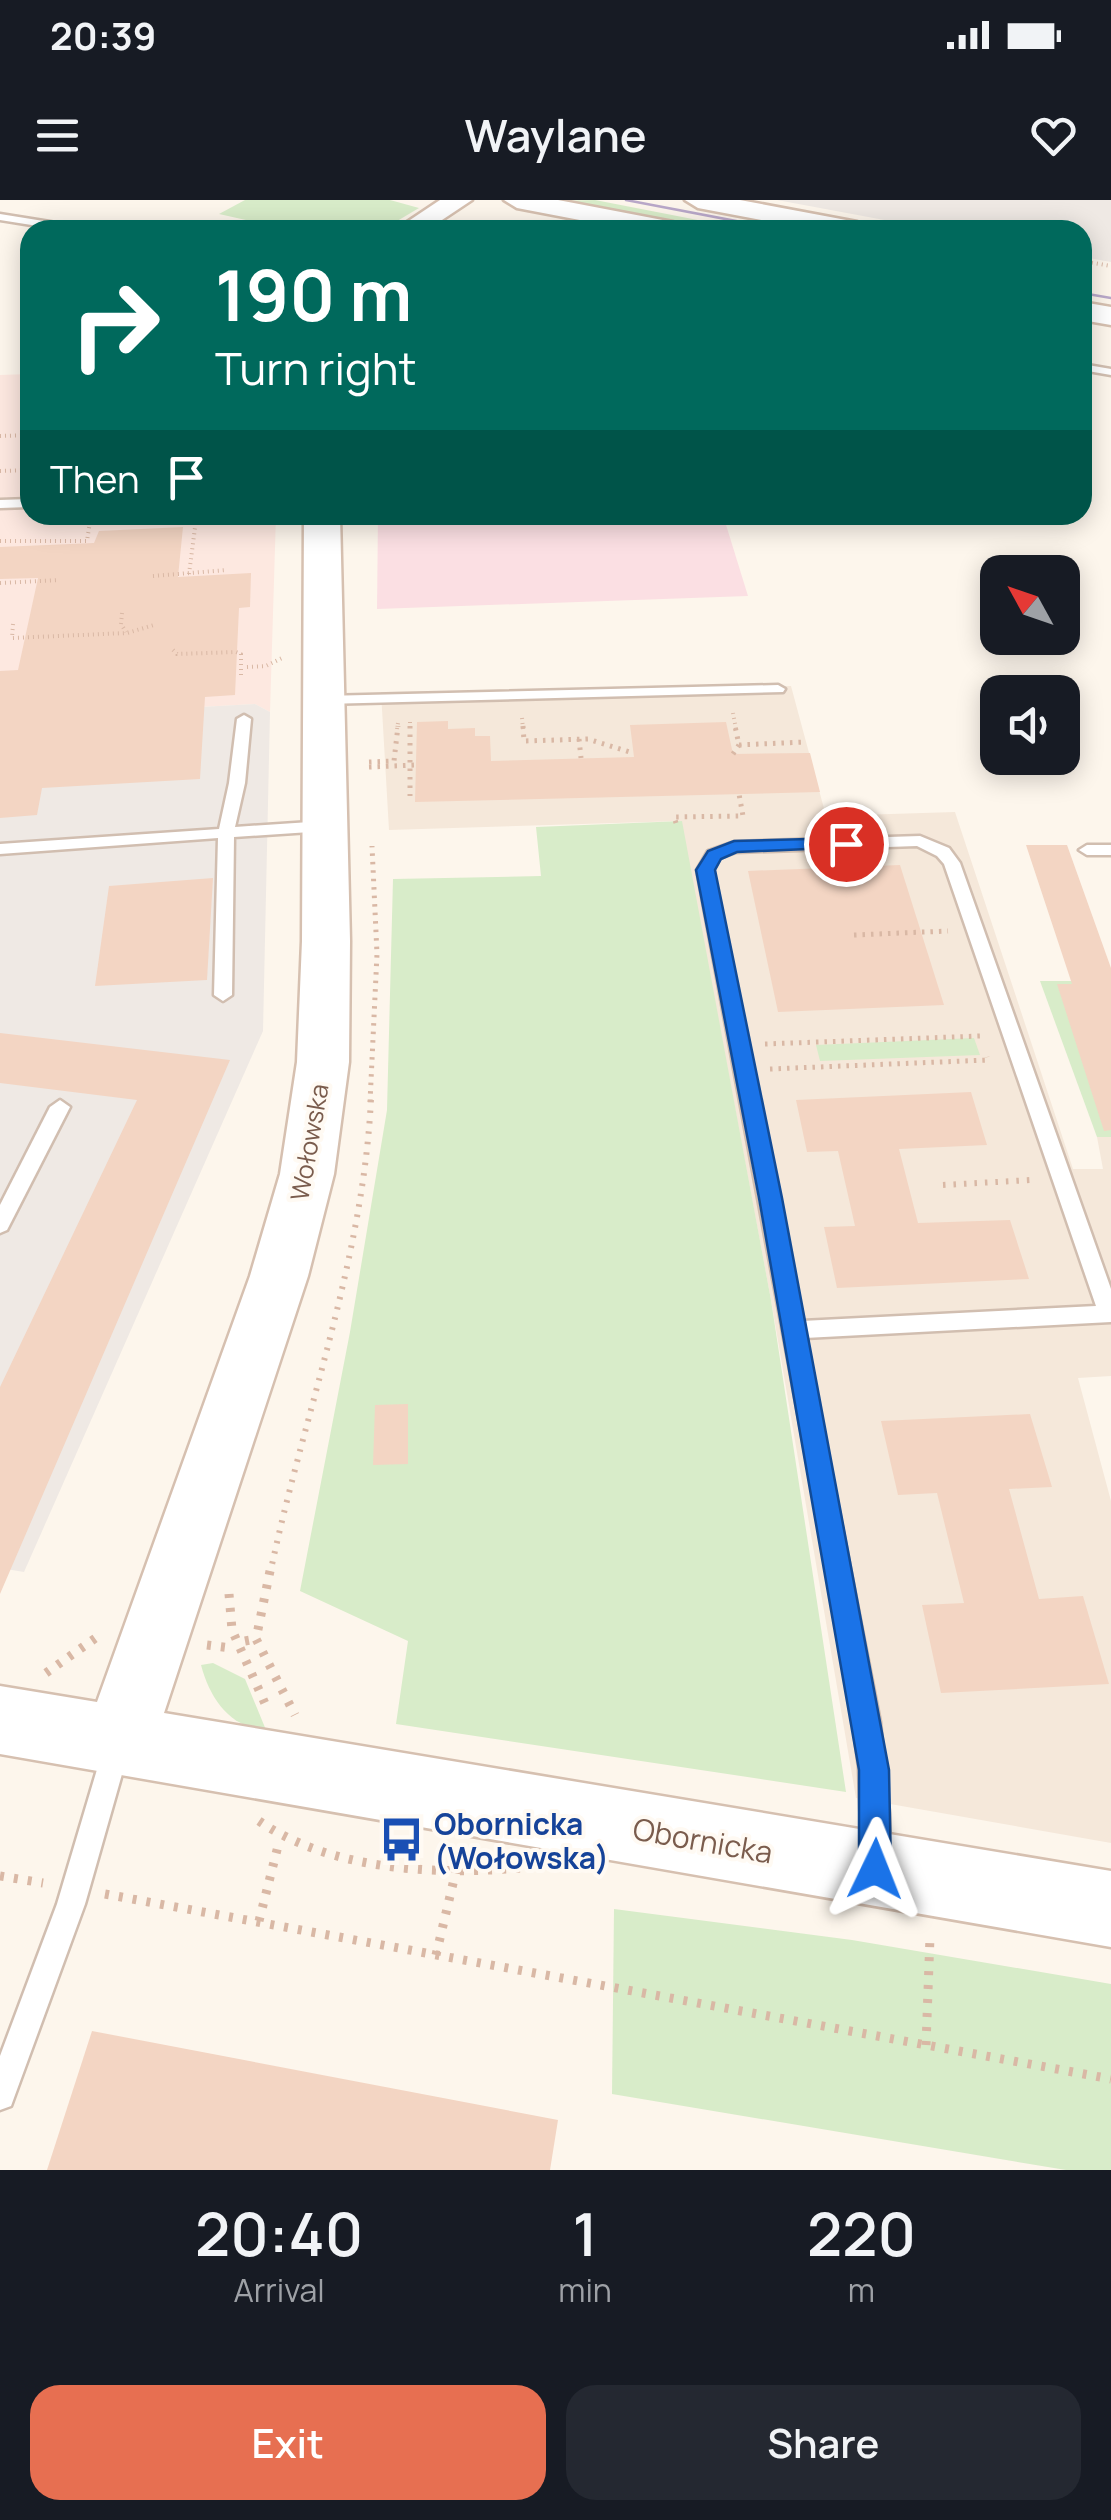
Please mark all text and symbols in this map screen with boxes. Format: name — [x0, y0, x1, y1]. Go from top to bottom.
text: 20:39 — [50, 9, 156, 61]
text: Waylane — [465, 104, 647, 166]
icon: menu — [30, 108, 85, 163]
icon: heart — [1026, 108, 1081, 163]
text: 190 m — [215, 246, 412, 342]
icon: right — [50, 260, 180, 390]
text: Turn right — [215, 337, 416, 399]
icon: arrive — [159, 450, 214, 505]
text: Then — [50, 452, 139, 504]
north arrow — [980, 555, 1080, 655]
map controls — [980, 555, 1080, 775]
button: sound — [980, 675, 1080, 775]
pin — [804, 802, 889, 887]
icon: arrive — [819, 817, 874, 872]
street label: Wołowska — [282, 1081, 336, 1203]
place label: Obornicka (Wołowska) — [434, 1803, 609, 1878]
street label: Obornicka — [630, 1808, 776, 1872]
bus stop icon: Obornicka (Wołowska) — [377, 1816, 425, 1864]
position arrow — [823, 1817, 927, 1921]
text: 20:40 — [195, 2192, 363, 2274]
text: 1 — [572, 2192, 598, 2274]
text: 220 — [807, 2192, 916, 2274]
text: Arrival — [233, 2268, 325, 2312]
text: min — [558, 2268, 612, 2312]
text: m — [848, 2268, 875, 2312]
button: Exit — [30, 2385, 546, 2500]
button: Share — [566, 2385, 1081, 2500]

